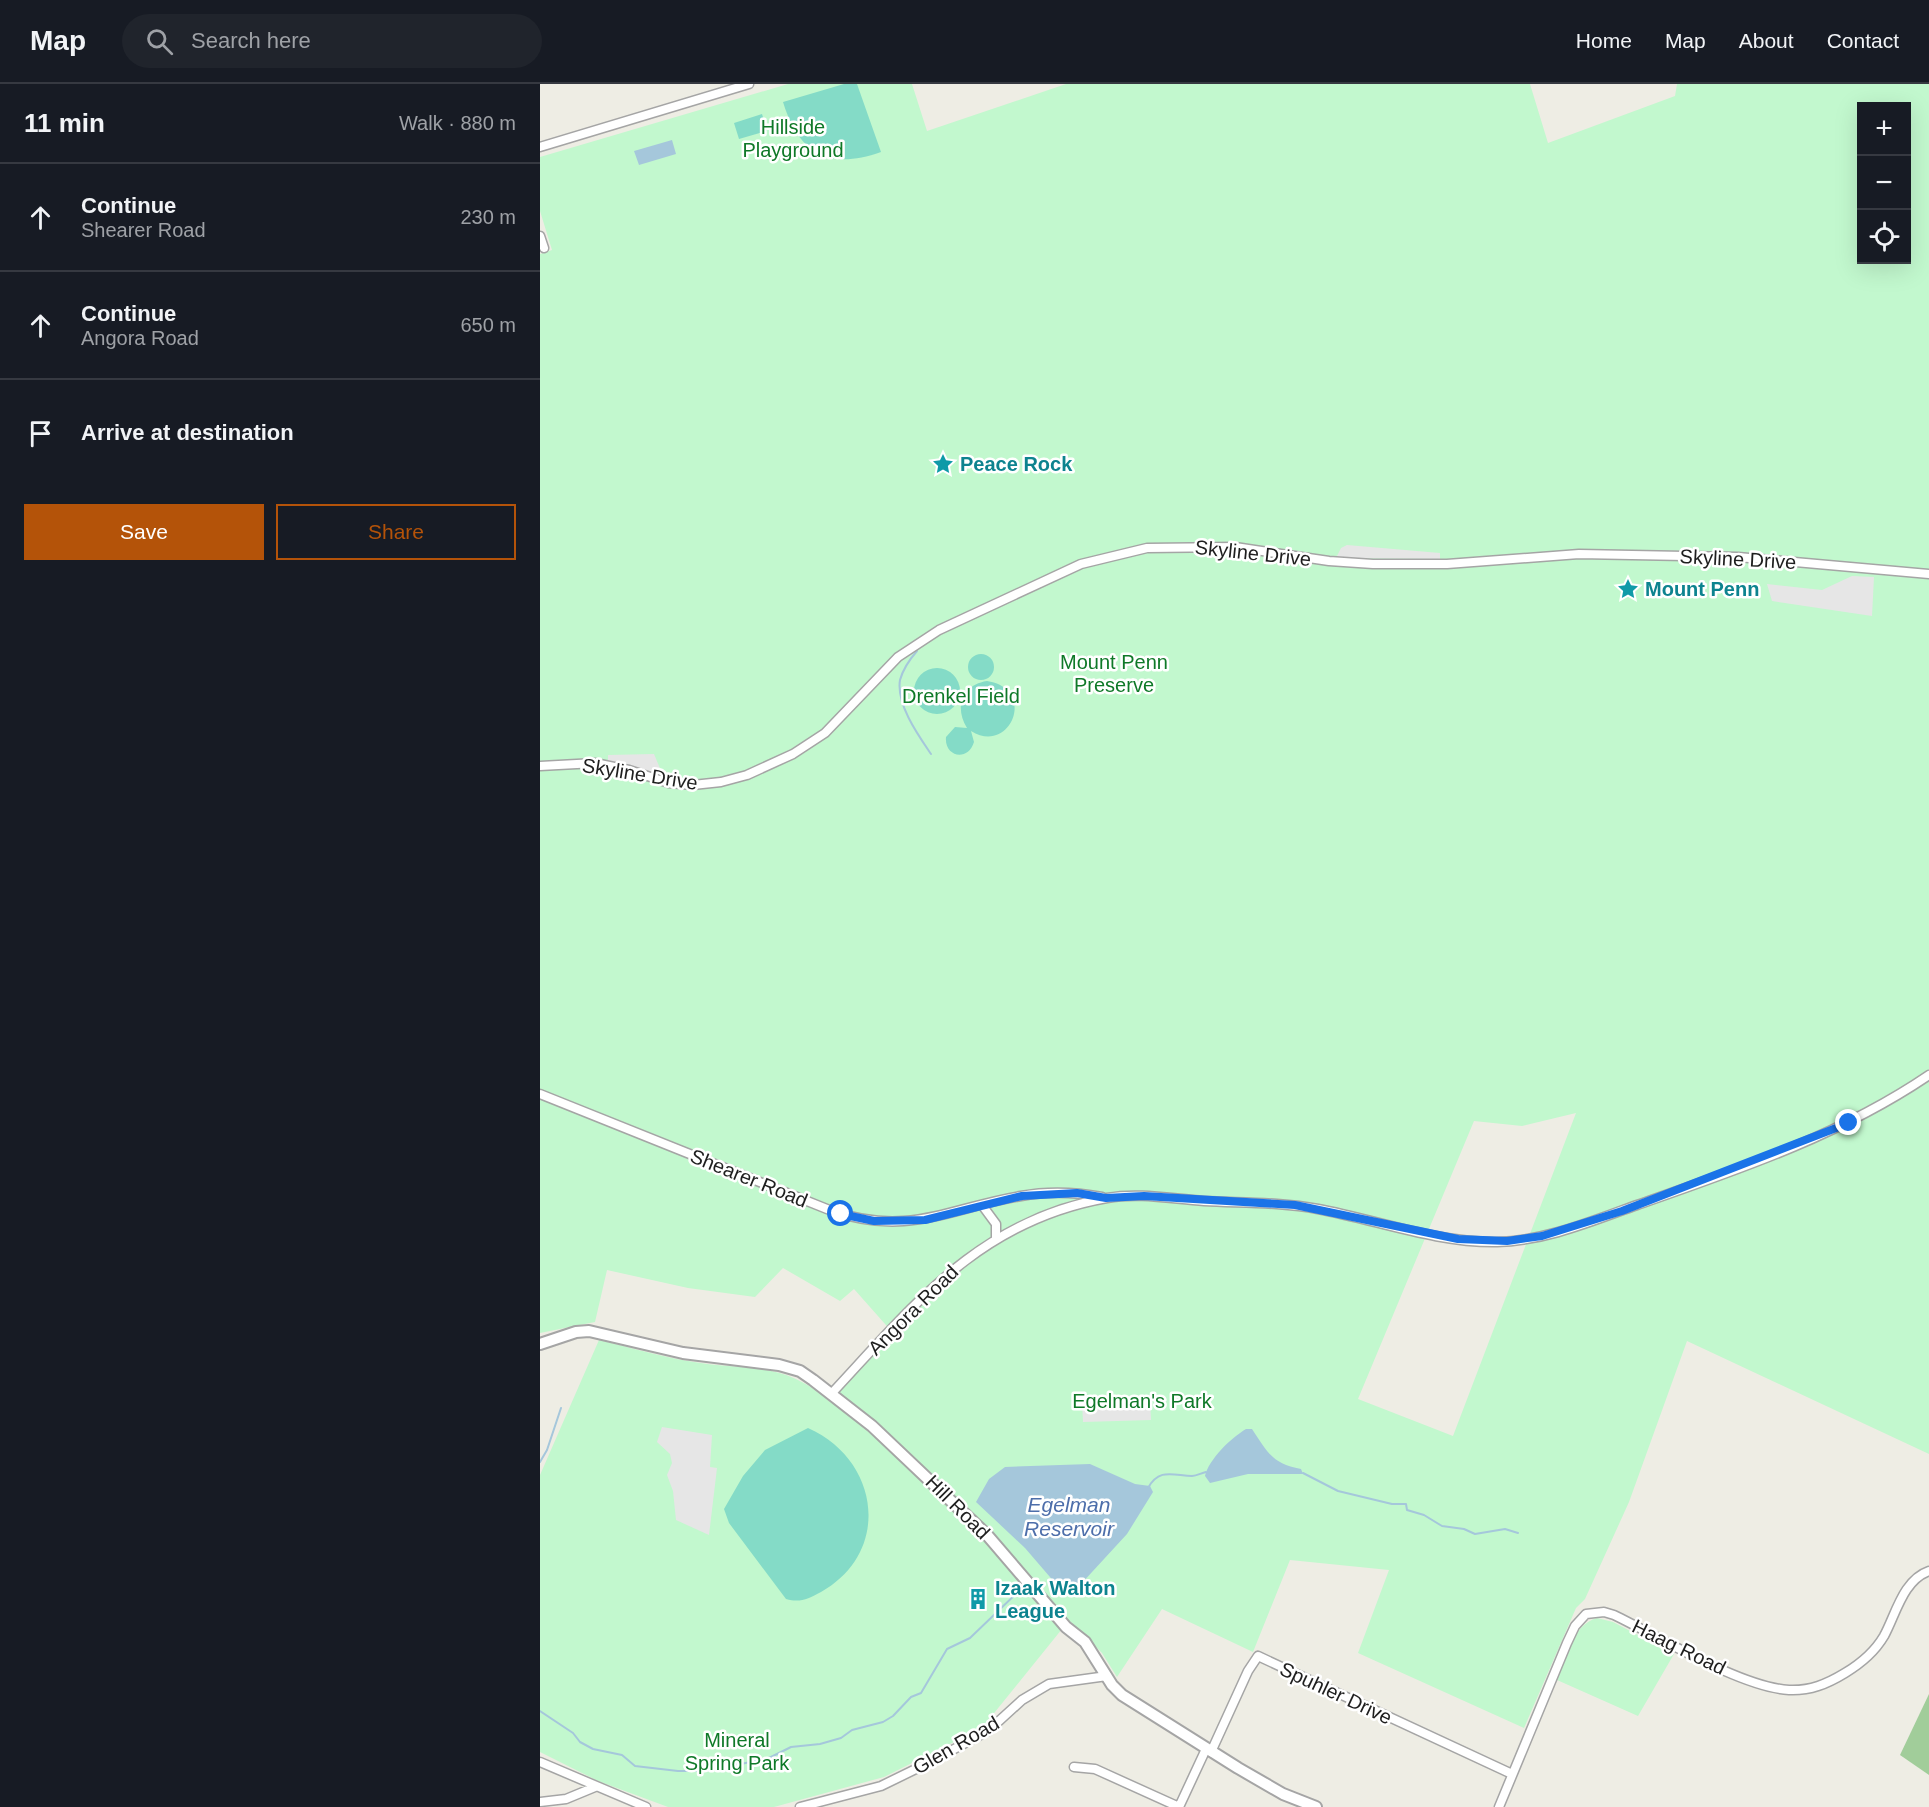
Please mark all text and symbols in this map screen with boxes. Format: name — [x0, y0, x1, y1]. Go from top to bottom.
search box — [122, 14, 542, 68]
text: Map — [30, 25, 86, 56]
icon: search — [143, 25, 176, 58]
text: Search here — [191, 28, 311, 53]
text: Home — [1576, 29, 1632, 52]
text: Map — [1665, 29, 1706, 52]
text: About — [1739, 29, 1794, 52]
text: Contact — [1827, 29, 1899, 52]
map controls — [1857, 102, 1911, 264]
button: + — [1857, 102, 1911, 156]
text: 11 min — [24, 108, 105, 138]
text: Walk · 880 m — [399, 112, 516, 134]
park label: Hillside Playground — [742, 116, 844, 161]
button: − — [1857, 156, 1911, 210]
text: Continue — [81, 193, 176, 218]
icon: ahead — [24, 201, 57, 234]
text: 230 m — [460, 206, 516, 228]
button: locate — [1857, 210, 1911, 264]
text: Shearer Road — [81, 219, 206, 241]
text: Continue — [81, 301, 176, 326]
icon: ahead — [24, 309, 57, 342]
text: 650 m — [460, 314, 516, 336]
text: Angora Road — [81, 327, 199, 349]
icon: arrive — [24, 417, 57, 450]
text: Arrive at destination — [81, 420, 294, 445]
place icon: Peace Rock — [931, 452, 955, 476]
place label: Peace Rock — [960, 453, 1073, 475]
button: Save — [24, 504, 264, 560]
button: Share — [276, 504, 516, 560]
street label: Skyline Drive — [1194, 536, 1312, 570]
street label: Skyline Drive — [1679, 545, 1797, 573]
place icon: Mount Penn — [1616, 577, 1640, 601]
place label: Mount Penn — [1645, 578, 1759, 600]
park label: Mount Penn Preserve — [1060, 651, 1168, 696]
park label: Drenkel Field — [902, 685, 1020, 707]
street label: Skyline Drive — [581, 754, 699, 794]
route end — [1835, 1109, 1861, 1135]
street label: Shearer Road — [687, 1144, 811, 1212]
route start — [827, 1200, 853, 1226]
street label: Angora Road — [864, 1261, 962, 1359]
park label: Egelman's Park — [1072, 1390, 1213, 1412]
street label: Hill Road — [922, 1471, 994, 1543]
water label: Egelman Reservoir — [1024, 1493, 1115, 1540]
place label: Izaak Walton League — [995, 1577, 1115, 1622]
building icon: Izaak Walton League — [966, 1587, 990, 1611]
street label: Haag Road — [1629, 1615, 1729, 1679]
street label: Spuhler Drive — [1276, 1657, 1396, 1729]
street label: Glen Road — [909, 1712, 1003, 1778]
park label: Mineral Spring Park — [685, 1729, 790, 1774]

